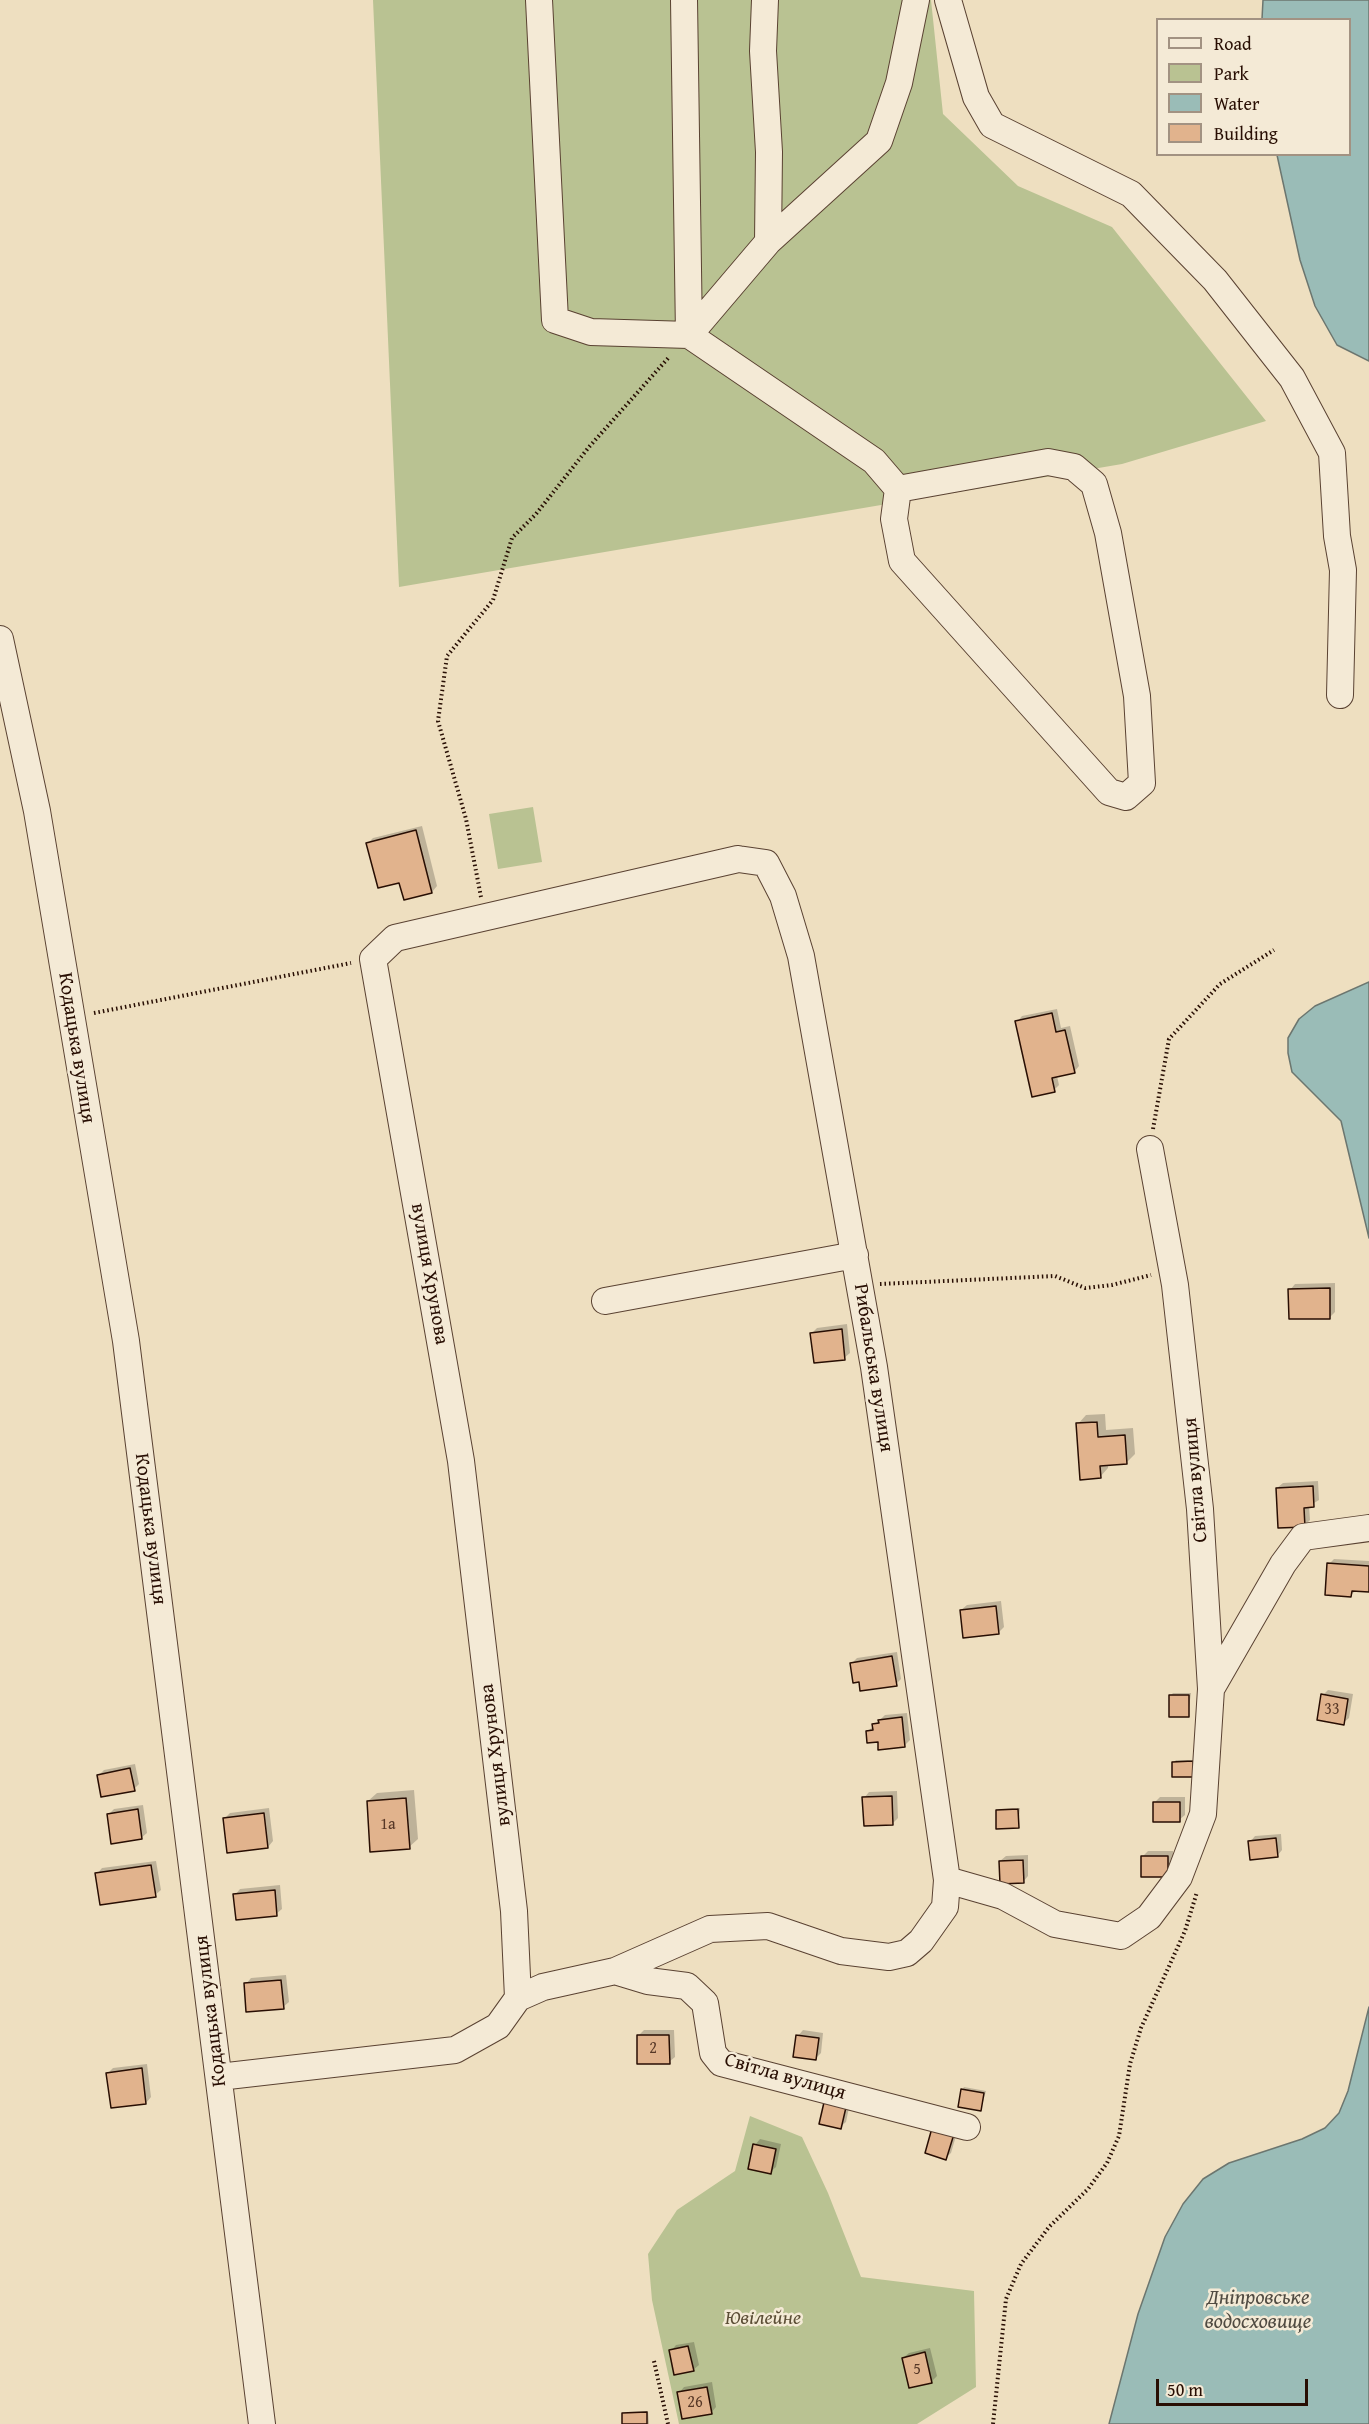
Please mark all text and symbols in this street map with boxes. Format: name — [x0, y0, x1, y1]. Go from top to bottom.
legend — [1156, 18, 1351, 156]
text: Road — [1214, 30, 1252, 57]
text: Park — [1214, 60, 1249, 87]
text: Water — [1214, 90, 1259, 117]
text: Building — [1214, 120, 1278, 147]
street label: Кодацька вулиця — [52, 971, 100, 1125]
street label: вулиця Хрунова — [405, 1201, 453, 1347]
street label: Рибальська вулиця — [848, 1282, 898, 1454]
street label: Світла вулиця — [1179, 1417, 1213, 1543]
street label: Кодацька вулиця — [129, 1452, 171, 1606]
street label: вулиця Хрунова — [475, 1682, 517, 1828]
house number: 33 — [1324, 1700, 1340, 1720]
house number: 1а — [380, 1815, 396, 1835]
street label: Кодацька вулиця — [190, 1934, 232, 2088]
house number: 2 — [649, 2039, 657, 2059]
street label: Світла вулиця — [722, 2048, 848, 2106]
water label: Дніпровське водосховище — [1205, 2286, 1311, 2336]
park label: Ювілейне — [725, 2307, 801, 2331]
house number: 5 — [913, 2360, 921, 2380]
scale bar — [1159, 2367, 1310, 2405]
text: 50 m — [1167, 2376, 1203, 2403]
house number: 26 — [687, 2393, 703, 2413]

